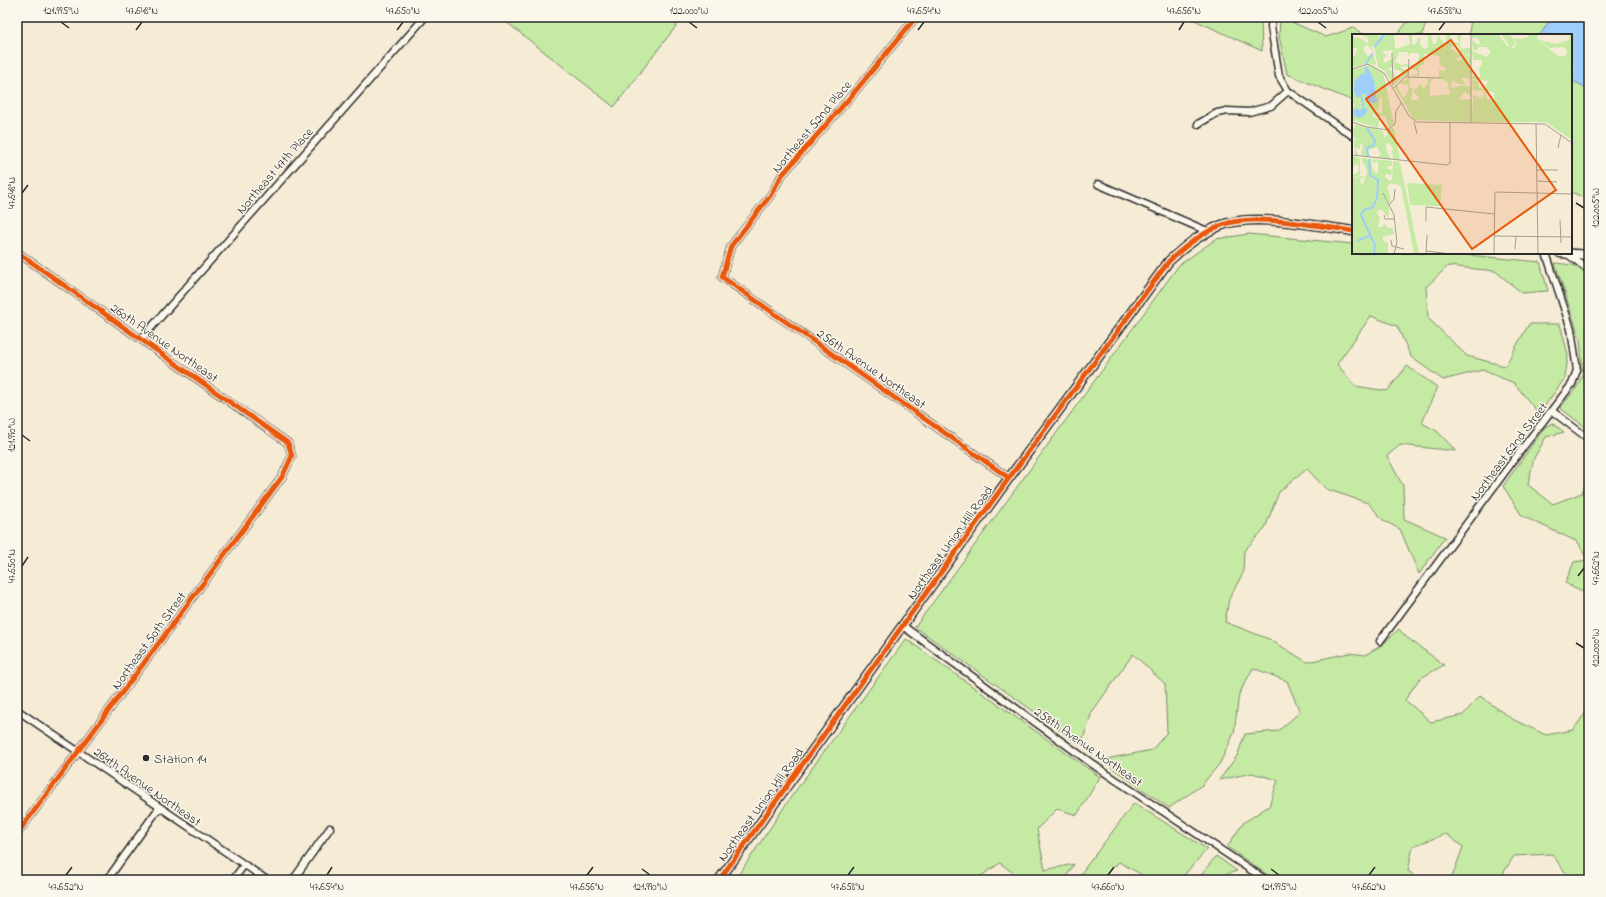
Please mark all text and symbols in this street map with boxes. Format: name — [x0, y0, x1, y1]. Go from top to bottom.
text: 121.995°W — [43, 4, 79, 19]
text: 47.648°N — [126, 4, 158, 19]
text: 47.650°N — [386, 4, 420, 19]
text: 122.000°W — [670, 4, 709, 19]
text: 47.654°N — [907, 4, 941, 19]
text: 47.656°N — [1167, 4, 1201, 19]
text: 122.005°W — [1298, 4, 1338, 19]
text: 47.658°N — [1428, 4, 1462, 19]
inset map — [1352, 34, 1572, 254]
street label: Northeast 52nd Place — [768, 76, 857, 177]
street label: Northeast 47th Place — [232, 123, 318, 218]
text: 47.648°N — [5, 177, 20, 209]
text: 122.005°W — [1589, 188, 1604, 228]
street label: 260th Avenue Northeast — [106, 299, 222, 388]
street label: 256th Avenue Northeast — [813, 324, 930, 415]
street label: Northeast 62nd Street — [1466, 398, 1553, 505]
text: 121.990°W — [5, 418, 20, 452]
street label: Northeast Union Hill Road — [902, 482, 998, 604]
text: 47.650°N — [5, 549, 20, 583]
text: 47.662°N — [1589, 551, 1604, 585]
street label: Northeast 50th Street — [107, 588, 192, 694]
text: 122.000°W — [1589, 628, 1604, 667]
street label: 258th Avenue Northeast — [1030, 703, 1147, 792]
street label: 264th Avenue Northeast — [90, 743, 205, 832]
street label: Northeast Union Hill Road — [713, 744, 809, 866]
place label: Station 14 — [154, 750, 207, 769]
marker: Station 14 — [141, 753, 151, 763]
text: 47.652°N — [49, 880, 84, 895]
text: 47.654°N — [310, 880, 344, 895]
text: 47.656°N — [570, 880, 604, 895]
text: 121.990°W — [633, 880, 667, 895]
text: 47.658°N — [831, 880, 865, 895]
text: 47.660°N — [1092, 880, 1125, 895]
text: 121.995°W — [1261, 880, 1297, 895]
text: 47.662°N — [1352, 880, 1386, 895]

